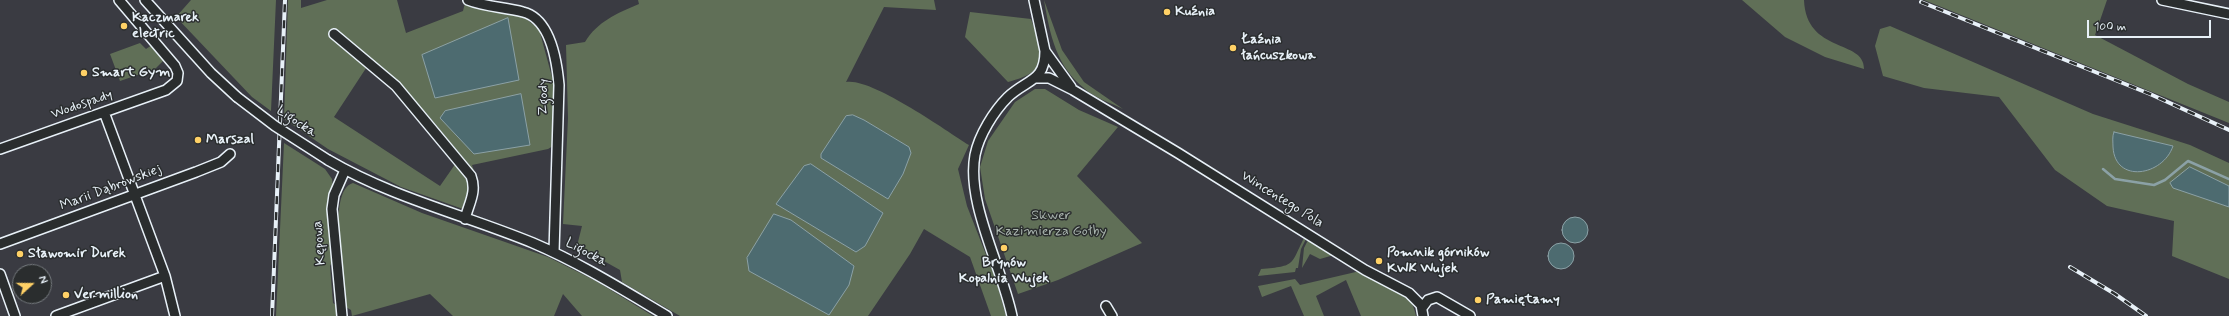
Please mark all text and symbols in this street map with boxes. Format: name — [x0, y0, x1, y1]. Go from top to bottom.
place label: Kuźnia — [1175, 4, 1215, 20]
marker: Kuźnia — [1162, 7, 1172, 17]
place label: Kaczmarek electric — [132, 10, 199, 42]
scale bar — [2089, 12, 2213, 38]
text: 100 m — [2094, 19, 2126, 35]
marker: Kaczmarek electric — [119, 21, 129, 31]
place label: Łaźnia łańcuszkowa — [1241, 32, 1316, 64]
marker: Łaźnia łańcuszkowa — [1228, 43, 1238, 53]
place label: Smart Gym — [92, 65, 170, 81]
marker: Smart Gym — [79, 68, 89, 78]
street label: Zgody — [536, 79, 552, 115]
street label: Wodospady — [49, 87, 115, 123]
street label: Ligocka — [273, 102, 319, 142]
place label: Marszal — [206, 132, 254, 148]
marker: Marszal — [193, 135, 203, 145]
street label: Marii Dąbrowskiej — [58, 161, 164, 215]
street label: Wincentego Pola — [1238, 168, 1326, 232]
park label: Skwer Kazimierza Gołby — [995, 208, 1107, 240]
street label: Kępowa — [310, 220, 330, 266]
street label: Ligocka — [562, 235, 610, 271]
marker: Brynów Kopalnia Wujek — [999, 243, 1009, 253]
place label: Pomnik górników KWK Wujek — [1387, 245, 1489, 278]
place label: Sławomir Durek — [28, 246, 126, 262]
marker: Sławomir Durek — [15, 249, 25, 259]
place label: Brynów Kopalnia Wujek — [959, 255, 1049, 288]
marker: Pomnik górników KWK Wujek — [1374, 256, 1384, 266]
north arrow — [12, 264, 52, 304]
text: N — [34, 274, 50, 286]
place label: Vermillion — [74, 287, 138, 303]
marker: Vermillion — [61, 290, 71, 300]
place label: Pamiętamy — [1486, 292, 1560, 308]
marker: Pamiętamy — [1473, 295, 1483, 305]

